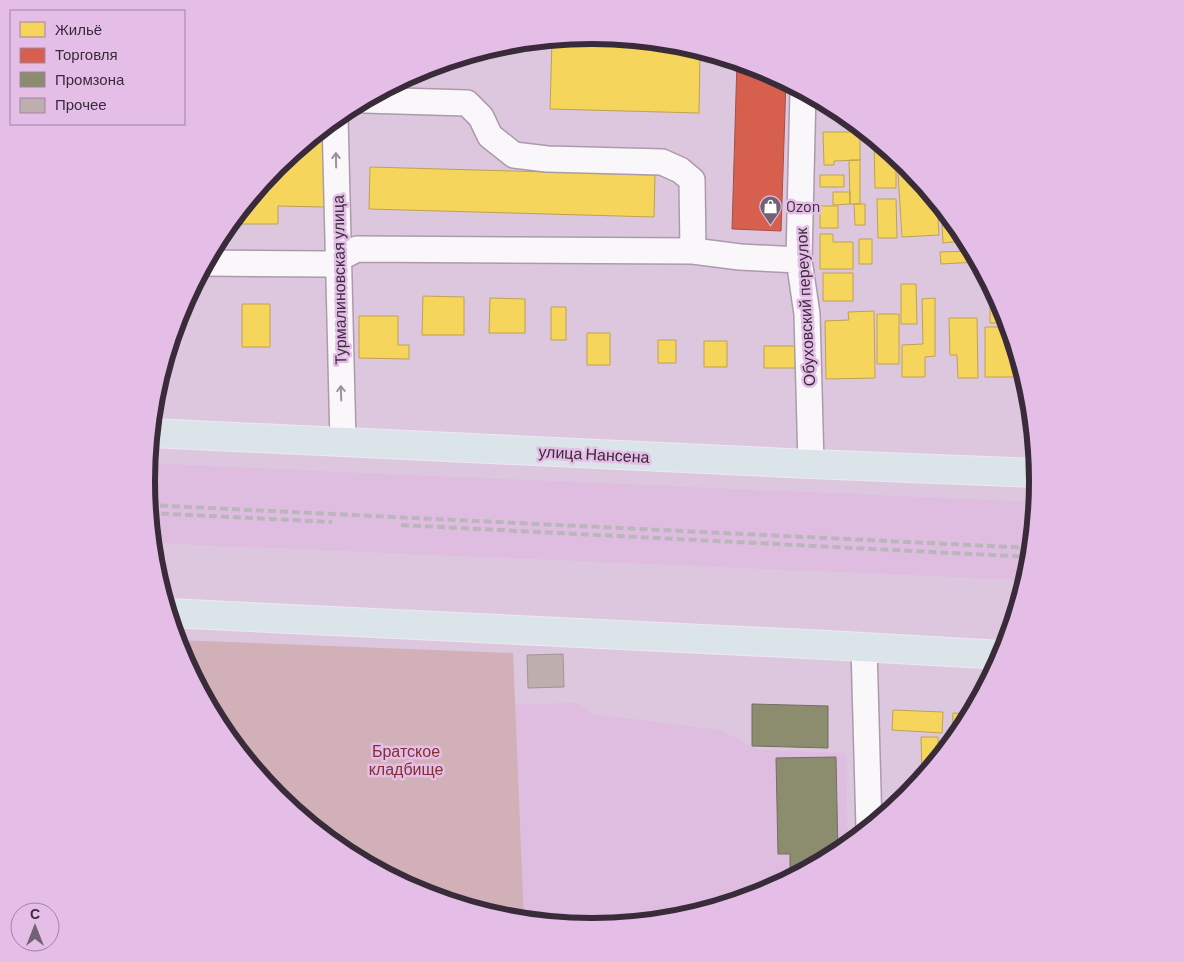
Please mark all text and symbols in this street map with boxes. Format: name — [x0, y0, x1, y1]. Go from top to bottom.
legend — [10, 10, 185, 125]
text: Жильё — [55, 20, 102, 38]
text: Торговля — [55, 45, 118, 63]
text: Промзона — [55, 70, 125, 88]
text: Прочее — [55, 95, 107, 113]
one-way arrow — [331, 153, 341, 169]
shop icon: Ozon — [758, 194, 782, 225]
street label: Турмалиновская улица — [328, 195, 349, 365]
place label: Ozon — [786, 196, 820, 215]
street label: Обуховский переулок — [791, 226, 818, 387]
one-way arrow — [337, 385, 346, 401]
street label: улица Нансена — [538, 441, 650, 466]
park label: Братское кладбище — [369, 741, 443, 778]
north arrow — [10, 902, 60, 952]
text: С — [30, 905, 40, 922]

